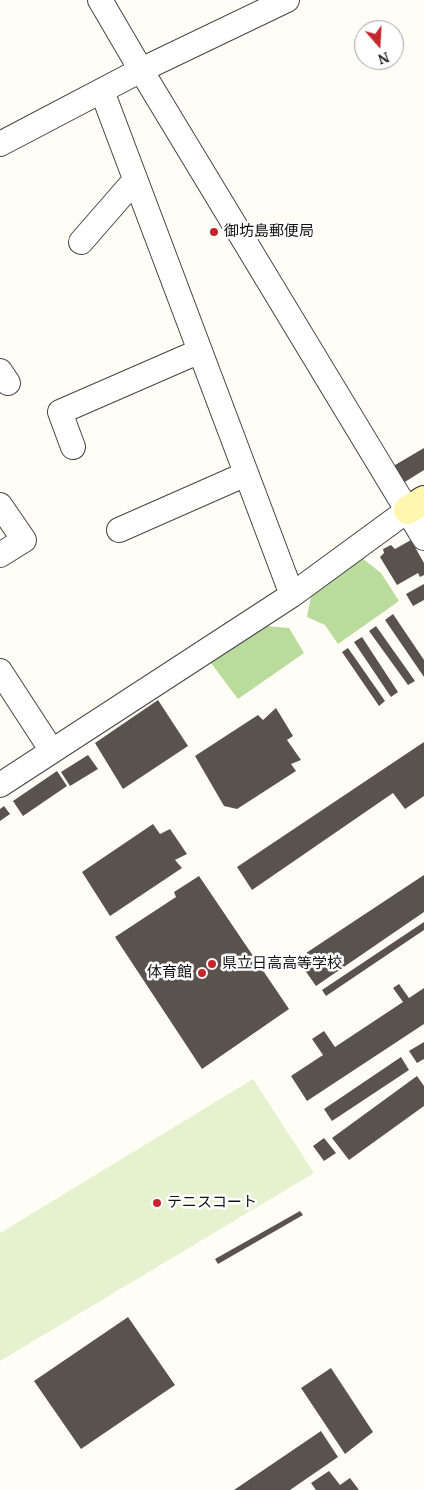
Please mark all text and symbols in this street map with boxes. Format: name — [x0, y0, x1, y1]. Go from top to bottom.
north arrow — [354, 20, 404, 70]
text: N — [376, 48, 392, 69]
place label: 御坊島郵便局 — [224, 223, 314, 241]
marker: 御坊島郵便局 — [208, 226, 220, 238]
place label: 県立日高高等学校 — [222, 955, 342, 973]
marker: 県立日高高等学校 — [206, 958, 218, 970]
place label: 体育館 — [147, 964, 192, 982]
marker: 体育館 — [196, 967, 208, 979]
place label: テニスコート — [167, 1194, 257, 1212]
marker: テニスコート — [151, 1197, 163, 1209]

